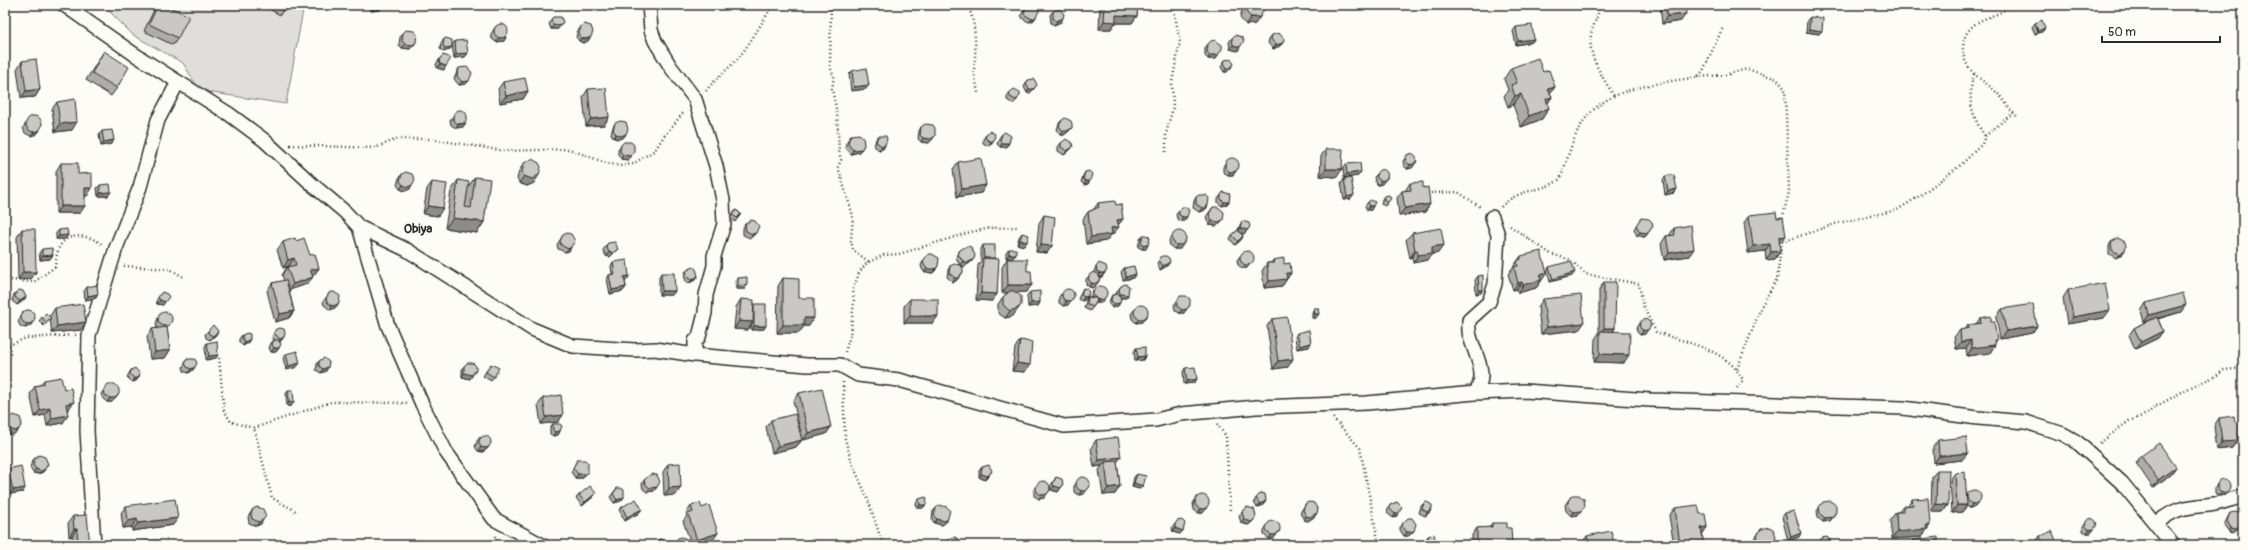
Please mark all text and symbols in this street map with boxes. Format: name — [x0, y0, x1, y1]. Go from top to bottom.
scale bar — [2102, 18, 2220, 44]
text: 50 m — [2108, 25, 2136, 40]
district label: Obiya — [404, 221, 432, 237]

